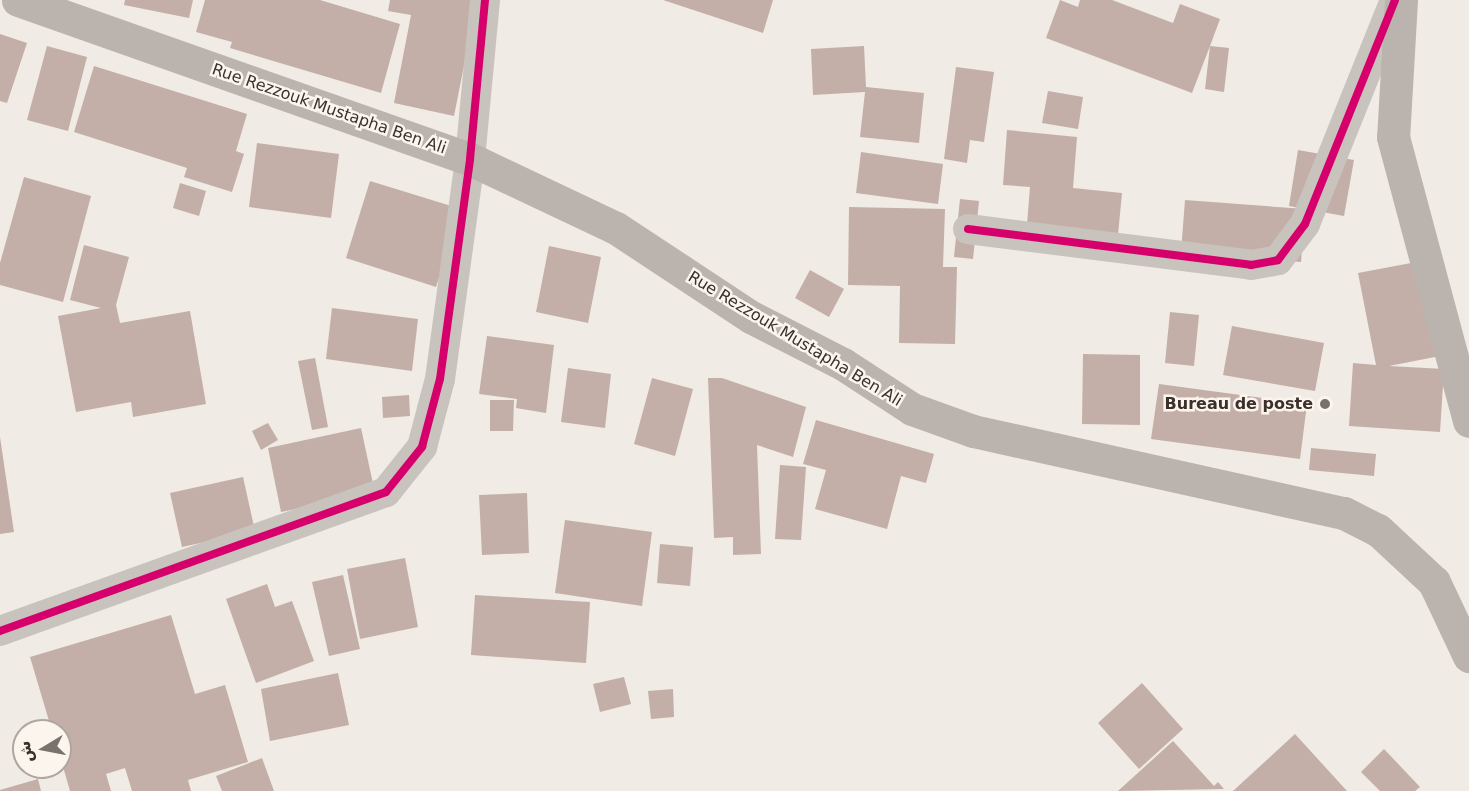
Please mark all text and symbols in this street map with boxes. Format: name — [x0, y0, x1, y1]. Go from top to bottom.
street label: Rue Rezzouk Mustapha Ben Ali — [209, 60, 449, 158]
street label: Rue Rezzouk Mustapha Ben Ali — [685, 267, 905, 411]
place label: Bureau de poste — [1165, 394, 1313, 414]
marker: Bureau de poste — [1318, 397, 1332, 411]
north arrow — [12, 719, 72, 779]
text: ش — [14, 739, 37, 764]

